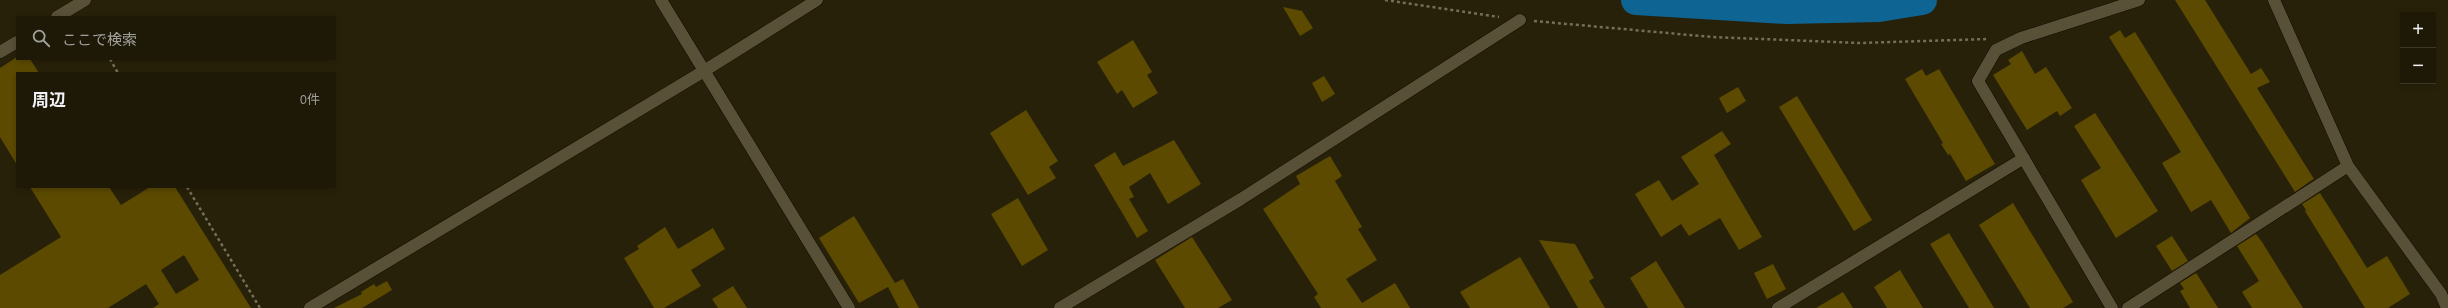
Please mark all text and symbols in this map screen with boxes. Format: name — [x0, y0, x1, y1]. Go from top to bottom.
map controls — [2400, 12, 2436, 84]
button: + — [2400, 12, 2436, 48]
search box — [16, 16, 336, 60]
icon: search — [30, 27, 52, 49]
text: ここで検索 — [62, 31, 137, 48]
button: − — [2400, 48, 2436, 84]
text: 周辺 — [32, 90, 66, 109]
text: 0件 — [300, 92, 320, 106]

